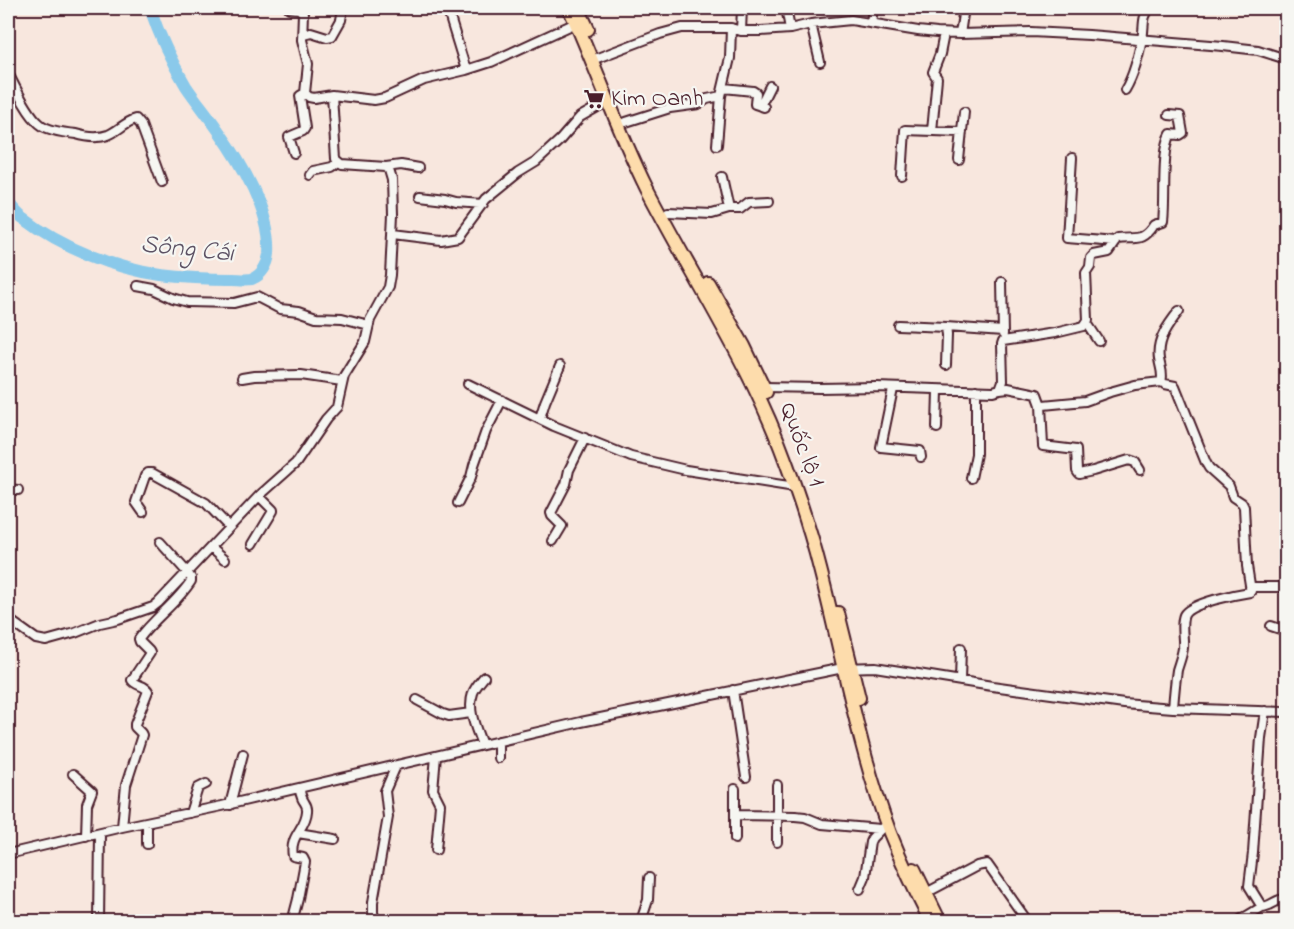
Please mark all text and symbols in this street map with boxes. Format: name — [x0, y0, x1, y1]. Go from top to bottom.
place label: Kim Oanh — [611, 82, 704, 117]
supermarket icon: Kim Oanh — [582, 87, 606, 111]
water label: Sông Cái — [139, 226, 238, 274]
street label: Quốc lộ 1 — [769, 398, 833, 492]

